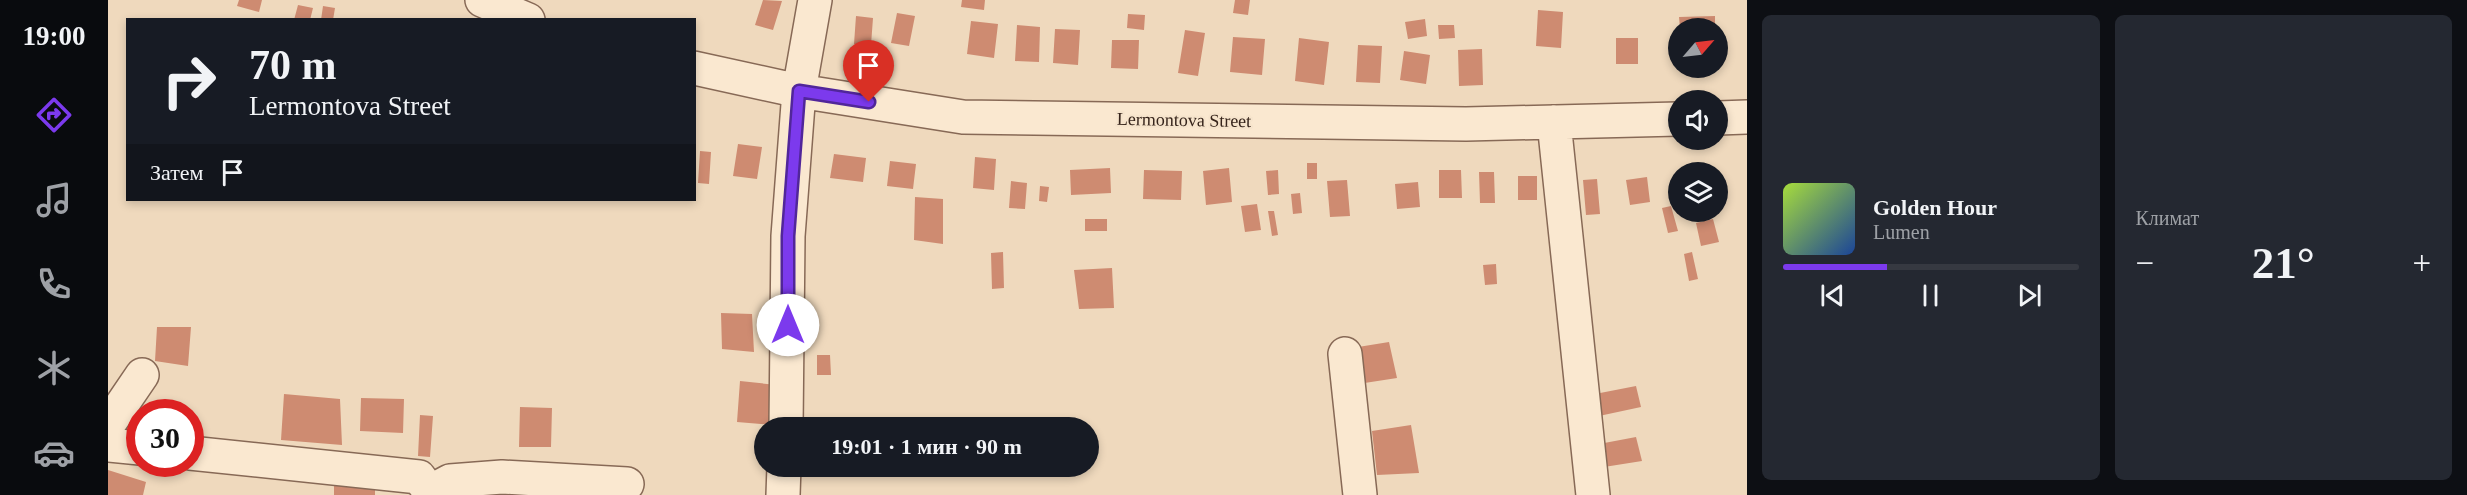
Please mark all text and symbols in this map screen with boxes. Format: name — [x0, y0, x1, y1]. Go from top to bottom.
north arrow — [1668, 18, 1728, 78]
map controls — [1668, 18, 1728, 222]
text: 19:00 — [23, 21, 86, 51]
pin — [843, 40, 894, 102]
icon: right — [150, 42, 228, 120]
text: 70 m — [249, 42, 337, 88]
icon: arrive — [852, 49, 885, 82]
button: sound — [1668, 90, 1728, 150]
text: Lermontova Street — [249, 91, 451, 121]
icon: directions — [33, 94, 75, 136]
street label: Lermontova Street — [1117, 109, 1251, 131]
icon: arrive — [216, 156, 249, 189]
text: Затем — [150, 160, 204, 185]
button: layers — [1668, 162, 1728, 222]
icon: music — [33, 179, 75, 221]
text: Golden Hour — [1873, 195, 1997, 220]
text: Климат — [2136, 207, 2199, 229]
text: Lumen — [1873, 221, 1930, 243]
text: 21° — [2252, 238, 2315, 288]
text: − — [2136, 245, 2154, 281]
text: + — [2412, 245, 2431, 281]
icon: phone — [33, 263, 75, 305]
icon: previous — [1816, 279, 1849, 312]
icon: pause — [1914, 279, 1947, 312]
icon: next — [2013, 279, 2046, 312]
position arrow — [756, 293, 820, 357]
icon: climate — [33, 347, 75, 389]
speed limit sign: 30 — [126, 399, 204, 477]
icon: car — [33, 432, 75, 474]
text: 19:01 · 1 мин · 90 m — [831, 434, 1022, 459]

